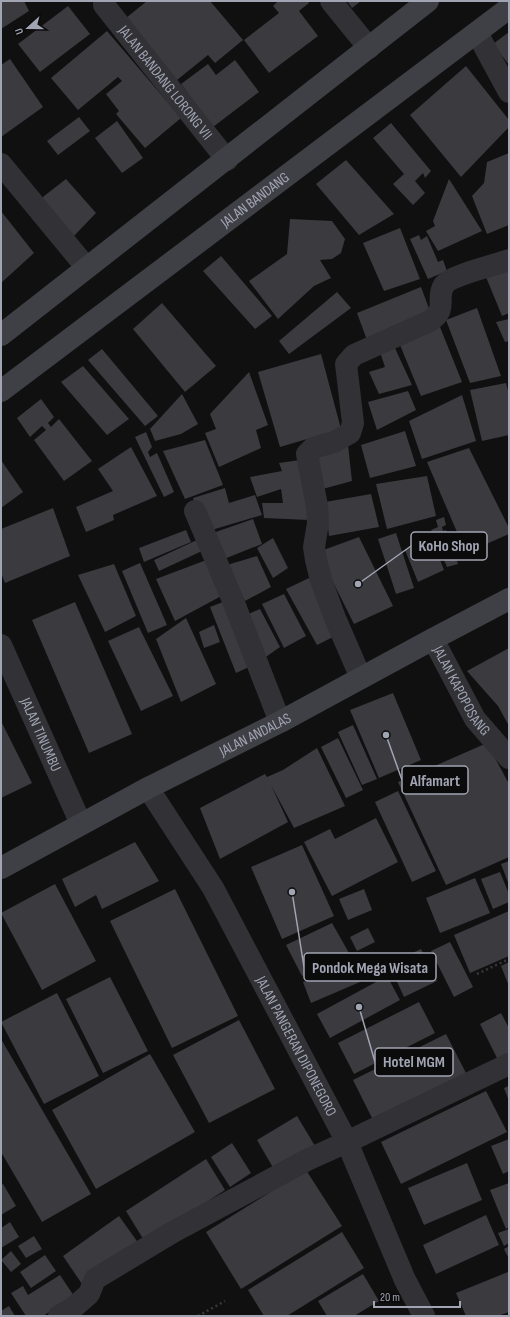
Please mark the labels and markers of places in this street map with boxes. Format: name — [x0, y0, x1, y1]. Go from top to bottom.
callout: KoHo Shop — [411, 532, 487, 560]
callout: Alfamart — [402, 766, 468, 794]
callout: Pondok Mega Wisata — [304, 953, 436, 981]
callout: Hotel MGM — [375, 1048, 453, 1076]

